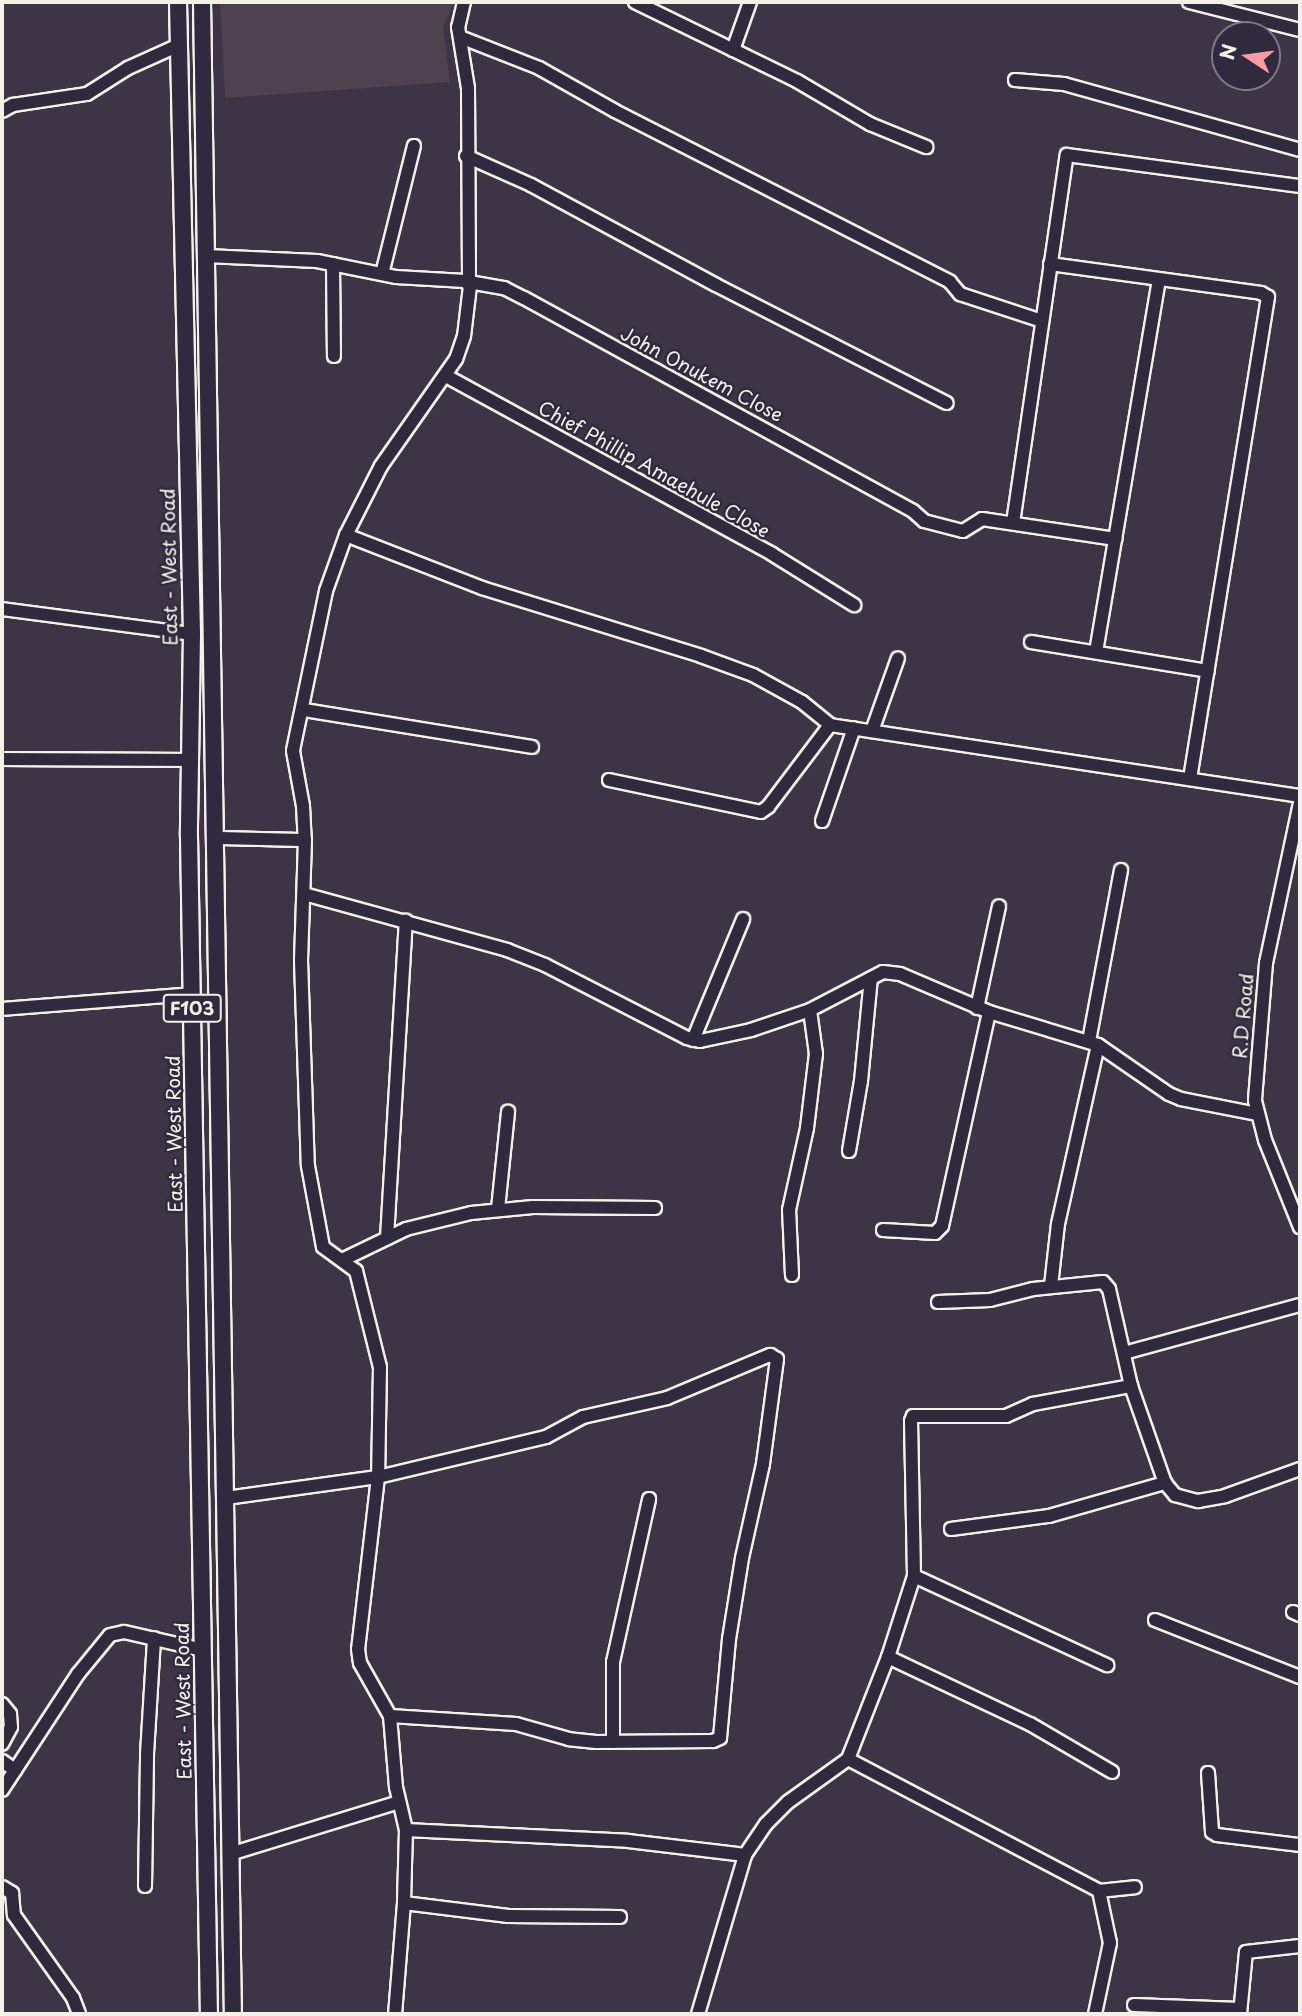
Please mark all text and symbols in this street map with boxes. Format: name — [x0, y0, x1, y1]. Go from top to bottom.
north arrow — [1211, 21, 1281, 91]
text: N — [1212, 41, 1243, 62]
street label: John Onukem Close — [616, 321, 788, 427]
street label: Chief Phillip Amaehule Close — [534, 395, 774, 543]
street label: East - West Road — [156, 488, 182, 646]
street label: R.D Road — [1228, 972, 1258, 1060]
road number: F103 — [162, 993, 222, 1023]
street label: East - West Road — [161, 1055, 187, 1213]
street label: East - West Road — [170, 1622, 196, 1780]

